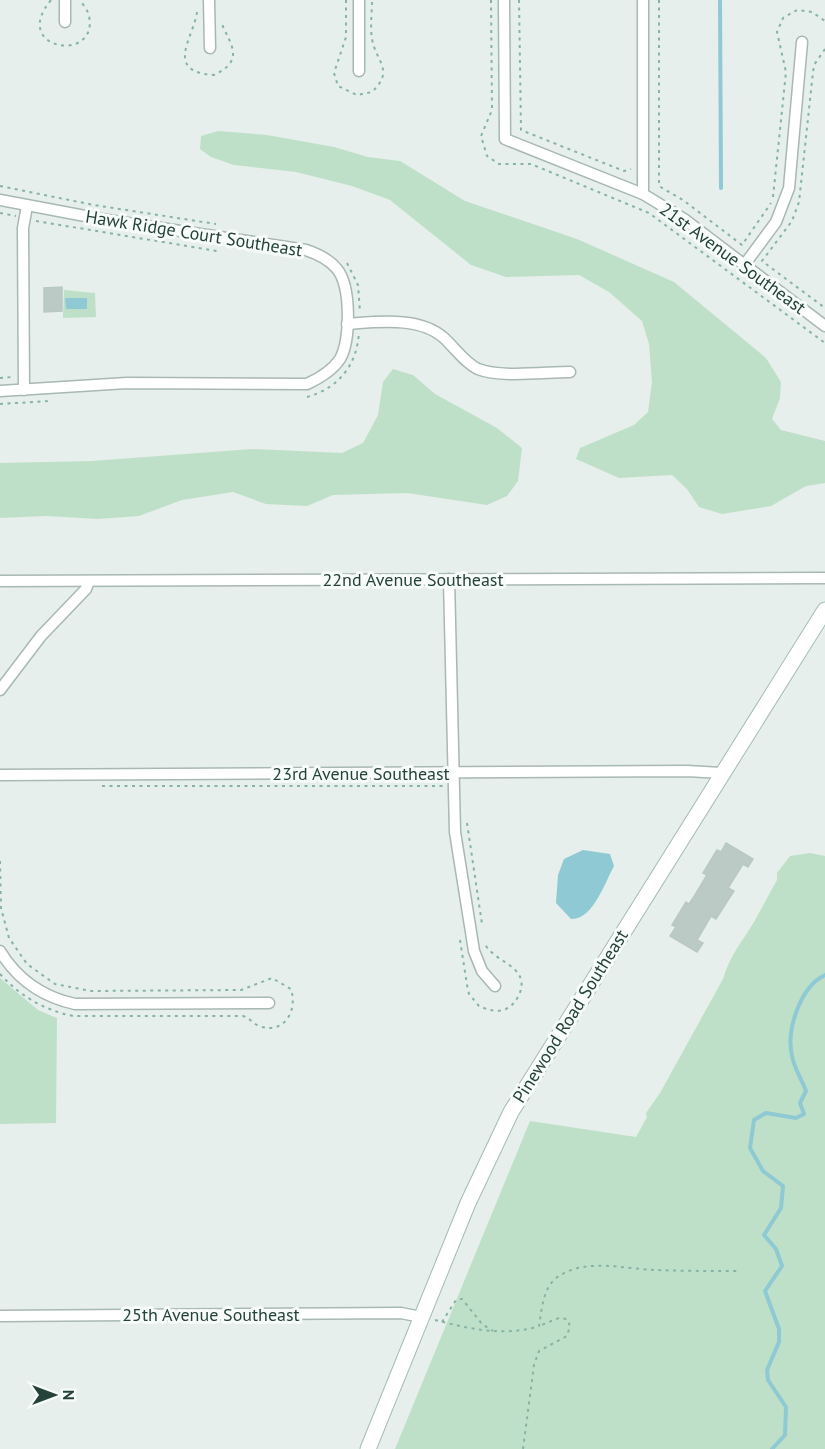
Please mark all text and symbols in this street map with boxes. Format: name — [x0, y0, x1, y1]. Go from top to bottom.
street label: 21st Avenue Southeast — [655, 197, 811, 319]
street label: Hawk Ridge Court Southeast — [84, 204, 304, 262]
street label: 22nd Avenue Southeast — [322, 568, 504, 591]
street label: 23rd Avenue Southeast — [272, 762, 450, 785]
street label: Pinewood Road Southeast — [507, 925, 633, 1107]
street label: 25th Avenue Southeast — [122, 1303, 300, 1326]
north arrow — [24, 1365, 84, 1425]
text: N — [59, 1390, 79, 1400]

